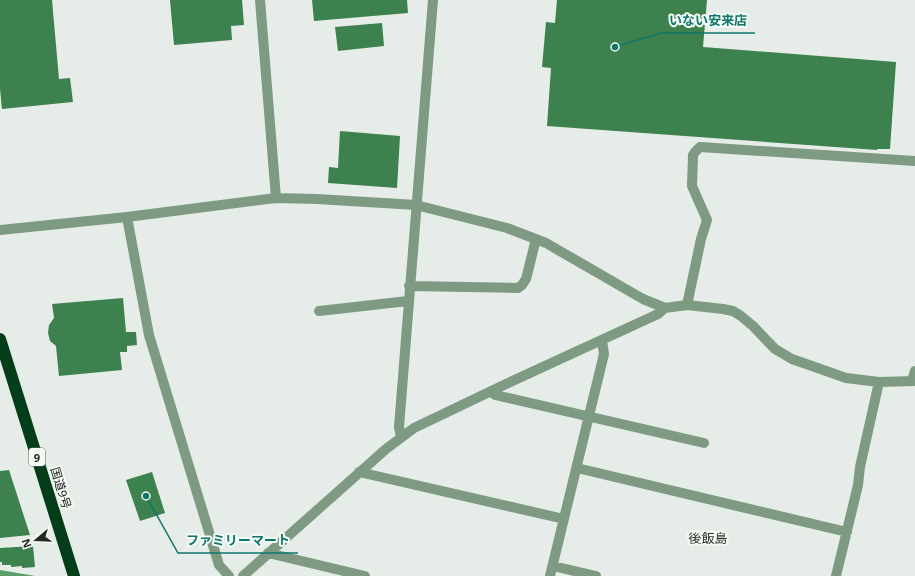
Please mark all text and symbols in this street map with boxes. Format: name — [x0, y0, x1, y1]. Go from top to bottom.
callout: いない安来店 — [661, 8, 755, 33]
text: いない安来店 — [669, 11, 747, 29]
road number: 9 — [29, 448, 45, 466]
street label: 国道9号 — [47, 465, 75, 511]
north arrow — [16, 520, 56, 560]
callout: ファミリーマート — [178, 528, 298, 553]
district label: 後飯島 — [688, 529, 728, 547]
text: ファミリーマート — [186, 531, 290, 549]
text: N — [18, 537, 35, 550]

